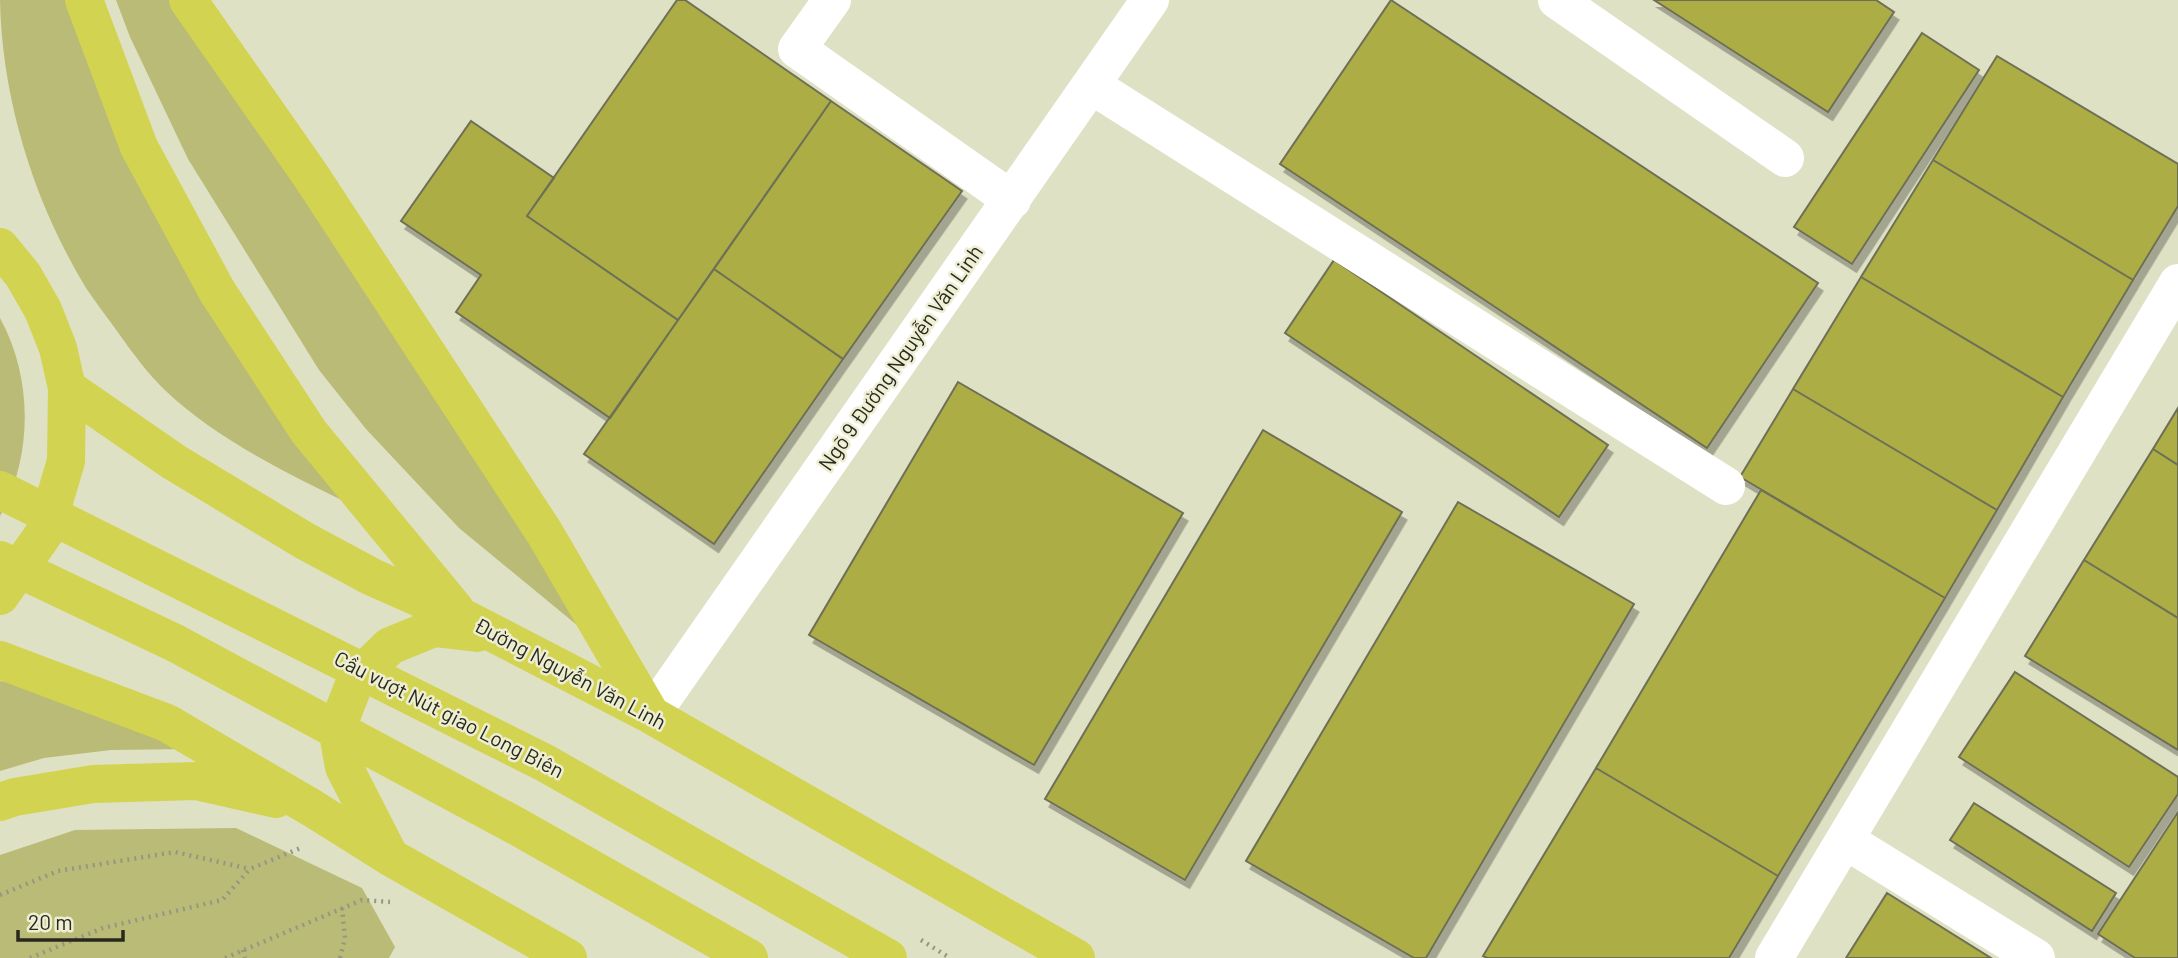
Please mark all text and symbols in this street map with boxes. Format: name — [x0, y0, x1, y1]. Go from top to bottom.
street label: Ngõ 9 Đường Nguyễn Văn Linh — [812, 240, 987, 475]
street label: Đường Nguyễn Văn Linh — [471, 612, 671, 734]
street label: Cầu vượt Nút giao Long Biên — [331, 645, 569, 783]
scale bar — [18, 898, 122, 942]
text: 20 m — [28, 909, 73, 934]

